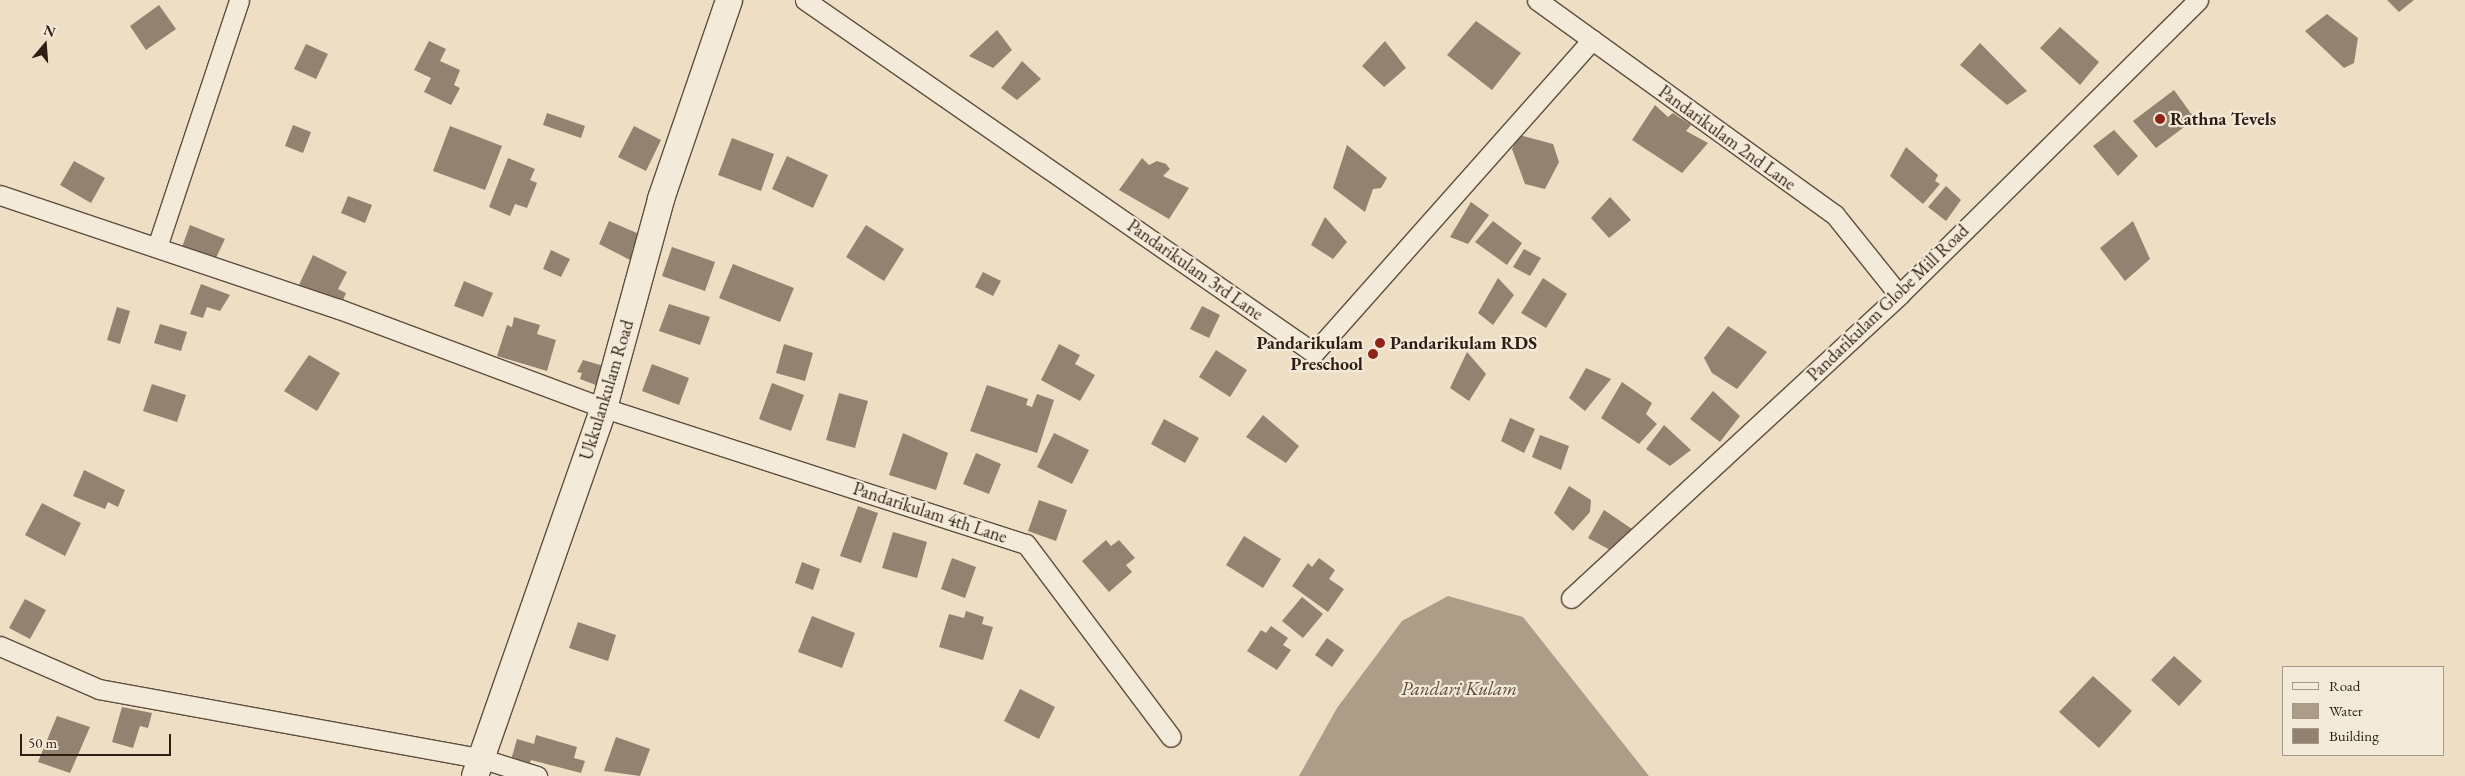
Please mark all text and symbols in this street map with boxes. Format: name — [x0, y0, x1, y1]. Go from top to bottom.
north arrow — [20, 20, 70, 70]
text: N — [41, 20, 58, 41]
street label: Pandarikulam 2nd Lane — [1654, 81, 1800, 195]
place label: Rathna Tevels — [2170, 108, 2276, 130]
marker: Rathna Tevels — [2154, 113, 2166, 125]
street label: Pandarikulam 3rd Lane — [1123, 215, 1267, 325]
street label: Pandarikulam Globe Mill Road — [1803, 220, 1973, 386]
street label: Ukkulankulam Road — [575, 317, 639, 463]
place label: Pandarikulam RDS — [1390, 332, 1537, 354]
place label: Pandarikulam Preschool — [1257, 333, 1363, 376]
marker: Pandarikulam RDS — [1374, 337, 1386, 349]
marker: Pandarikulam Preschool — [1367, 348, 1379, 360]
street label: Pandarikulam 4th Lane — [850, 478, 1010, 548]
legend — [2282, 666, 2445, 756]
text: Road — [2329, 676, 2360, 695]
water label: Pandari Kulam — [1401, 678, 1517, 700]
text: Water — [2329, 701, 2363, 720]
scale bar — [22, 724, 174, 756]
text: Building — [2329, 726, 2379, 745]
text: 50 m — [28, 733, 57, 752]

